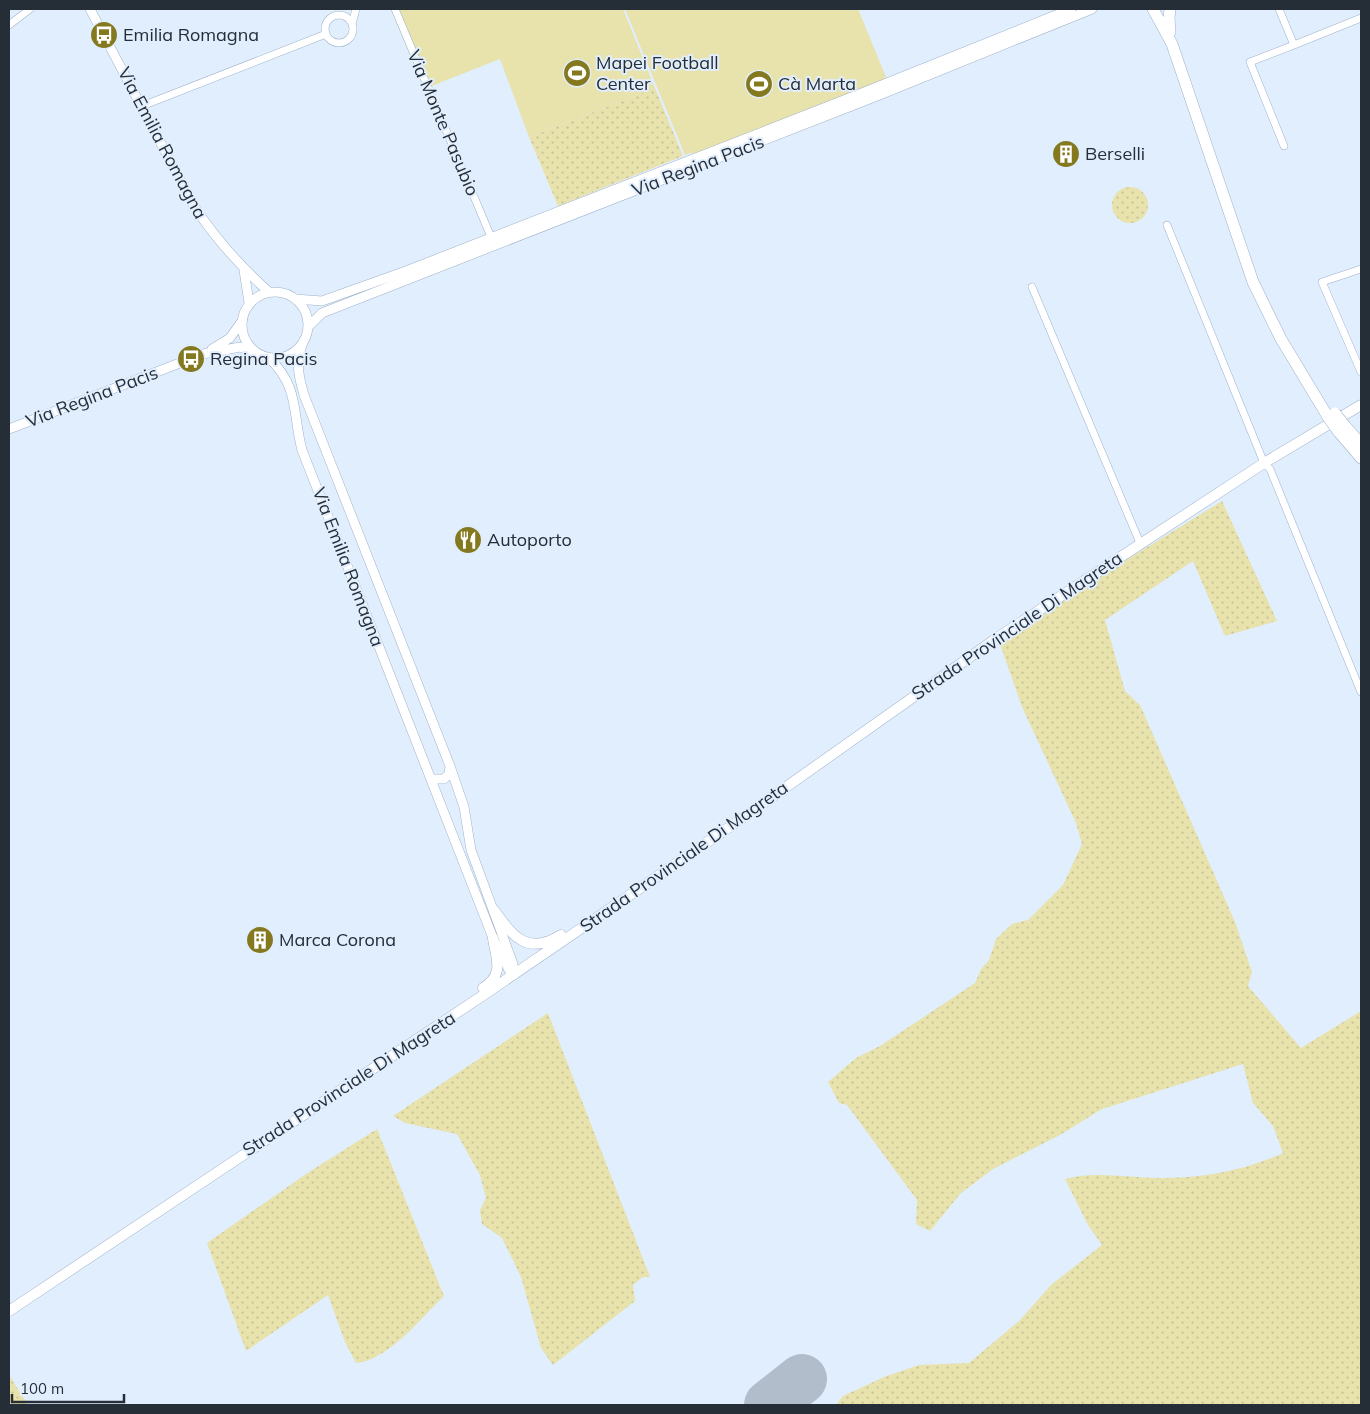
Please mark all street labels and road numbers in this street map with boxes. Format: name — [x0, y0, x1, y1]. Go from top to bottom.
street label: Via Monte Pasubio — [402, 46, 485, 199]
street label: Via Emilia Romagna — [113, 63, 212, 223]
street label: Via Regina Pacis — [628, 130, 767, 201]
street label: Via Regina Pacis — [22, 361, 161, 432]
street label: Via Emilia Romagna — [308, 484, 389, 650]
street label: Strada Provinciale Di Magreta — [907, 546, 1126, 705]
street label: Strada Provinciale Di Magreta — [575, 776, 792, 937]
street label: Strada Provinciale Di Magreta — [238, 1006, 459, 1161]

